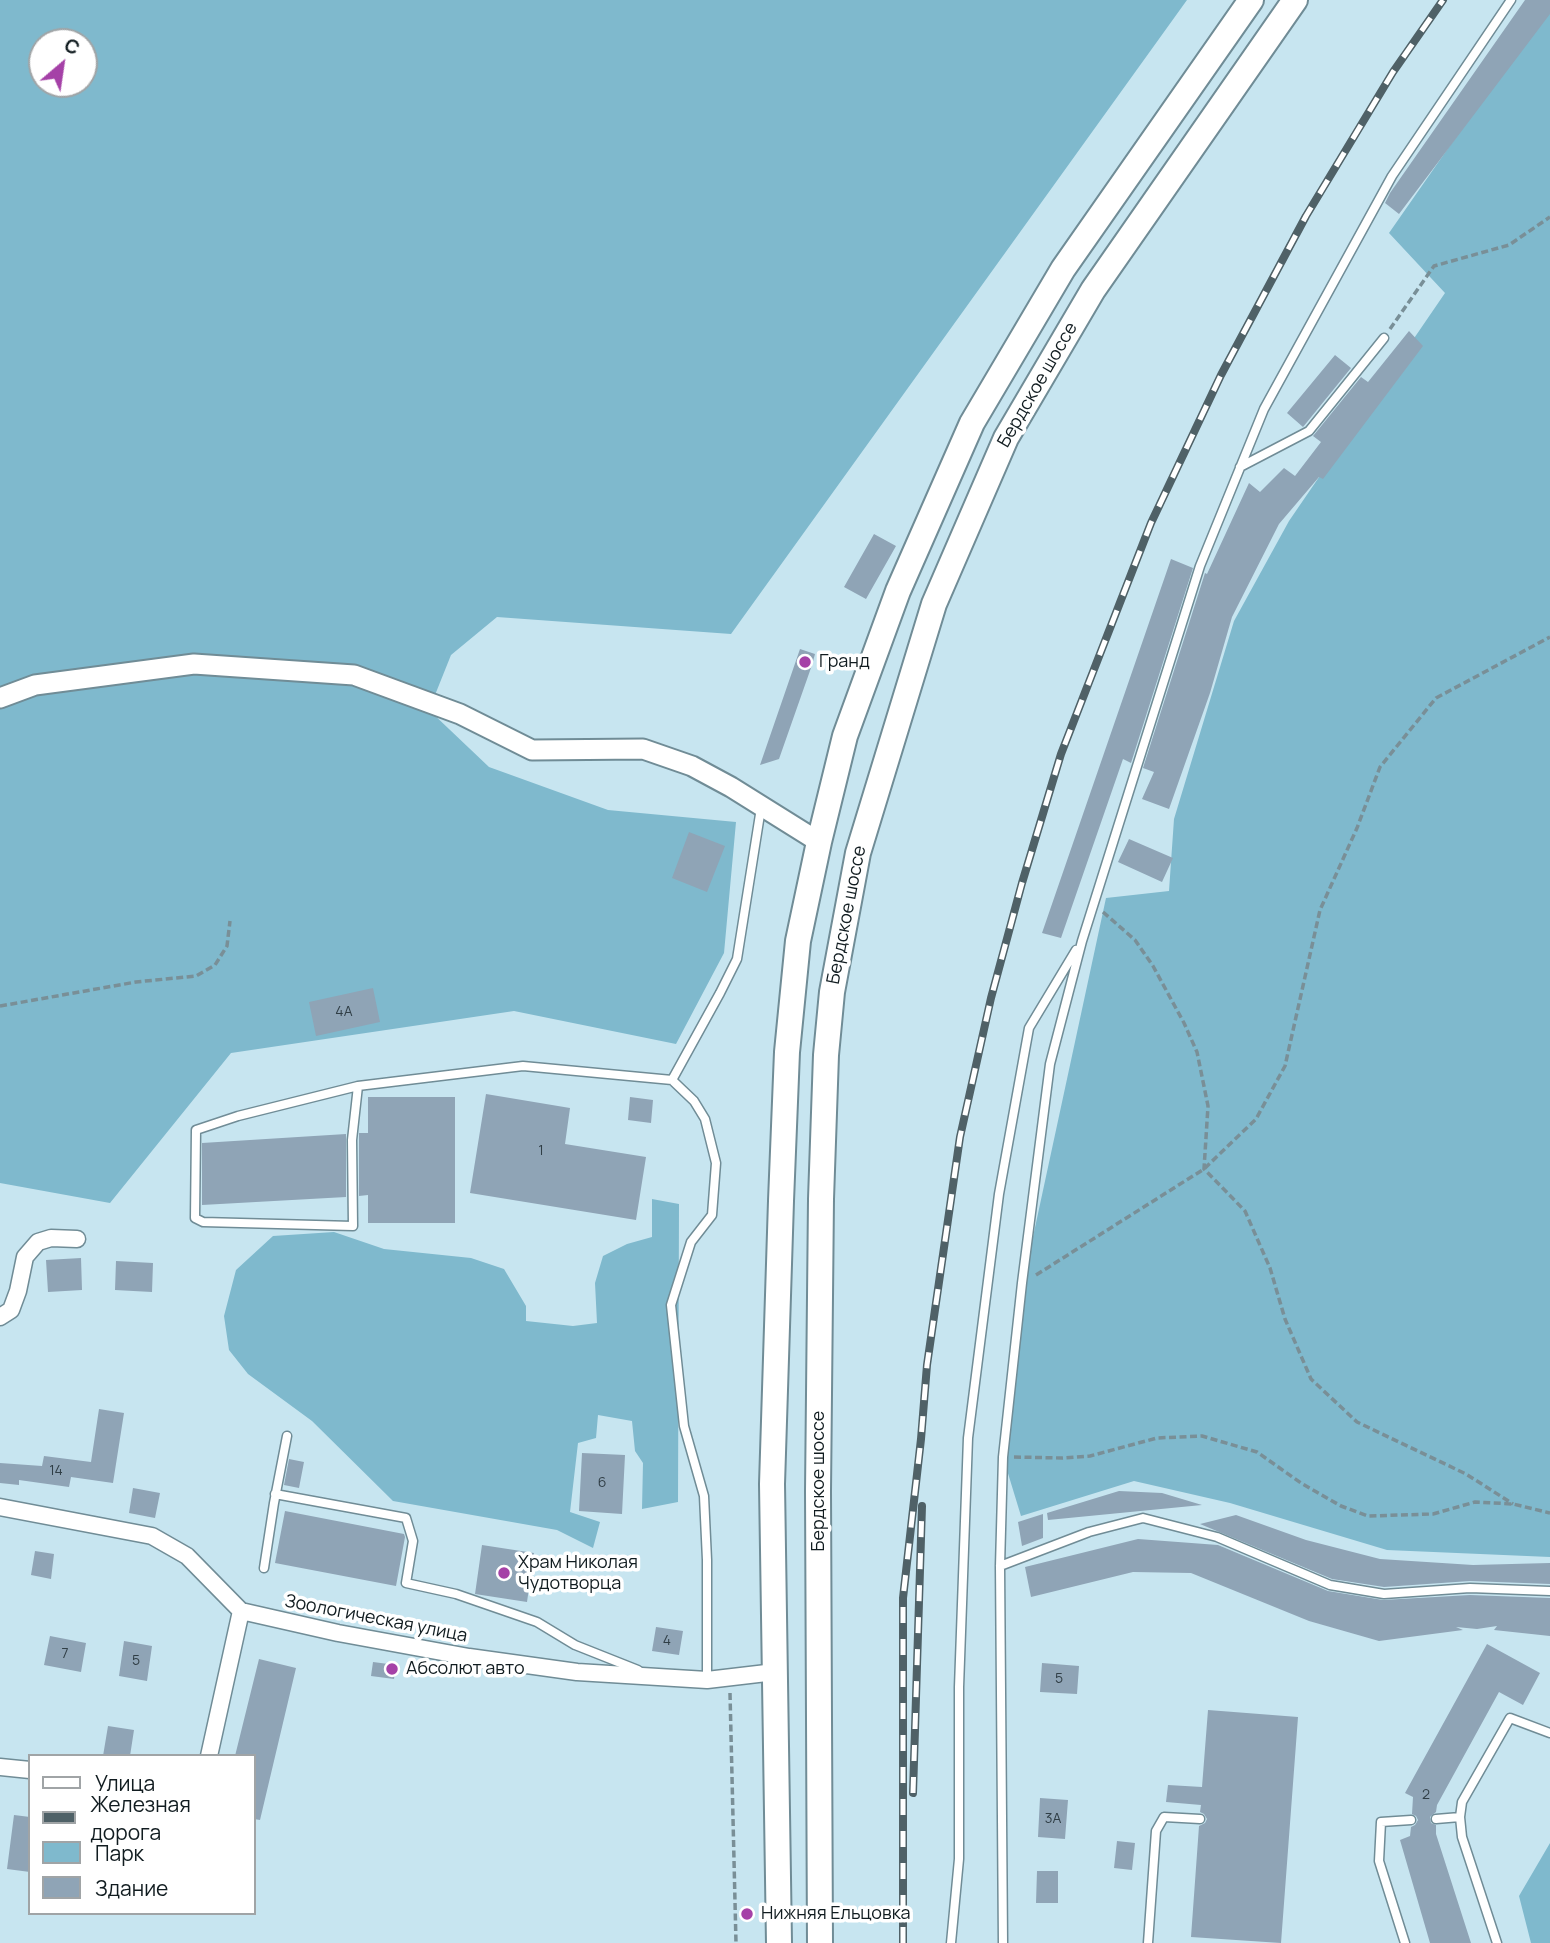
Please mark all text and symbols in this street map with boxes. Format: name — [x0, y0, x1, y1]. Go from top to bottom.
north arrow — [28, 28, 98, 98]
text: С — [60, 32, 85, 61]
street label: Бердское шоссе — [993, 319, 1083, 451]
place label: Гранд — [819, 651, 870, 673]
marker: Гранд — [797, 654, 813, 670]
street label: Бердское шоссе — [823, 844, 871, 986]
house number: 4А — [335, 1004, 353, 1020]
house number: 1 — [538, 1143, 544, 1159]
street label: Бердское шоссе — [808, 1411, 830, 1551]
house number: 14 — [49, 1463, 63, 1479]
house number: 6 — [598, 1475, 606, 1491]
place label: Храм Николая Чудотворца — [518, 1552, 638, 1594]
marker: Храм Николая Чудотворца — [496, 1565, 512, 1581]
street label: Зоологическая улица — [283, 1591, 469, 1647]
house number: 4 — [663, 1633, 671, 1649]
house number: 7 — [61, 1646, 69, 1662]
house number: 5 — [132, 1653, 140, 1669]
place label: Абсолют авто — [406, 1658, 525, 1680]
marker: Абсолют авто — [384, 1661, 400, 1677]
house number: 5 — [1055, 1671, 1063, 1687]
legend — [28, 1754, 256, 1915]
text: Улица — [95, 1769, 155, 1797]
house number: 2 — [1422, 1787, 1430, 1803]
text: Железная дорога — [90, 1790, 191, 1846]
house number: 3А — [1045, 1811, 1061, 1827]
text: Парк — [95, 1839, 144, 1867]
text: Здание — [95, 1874, 168, 1902]
place label: Нижняя Ельцовка — [761, 1903, 911, 1925]
marker: Нижняя Ельцовка — [739, 1906, 755, 1922]

